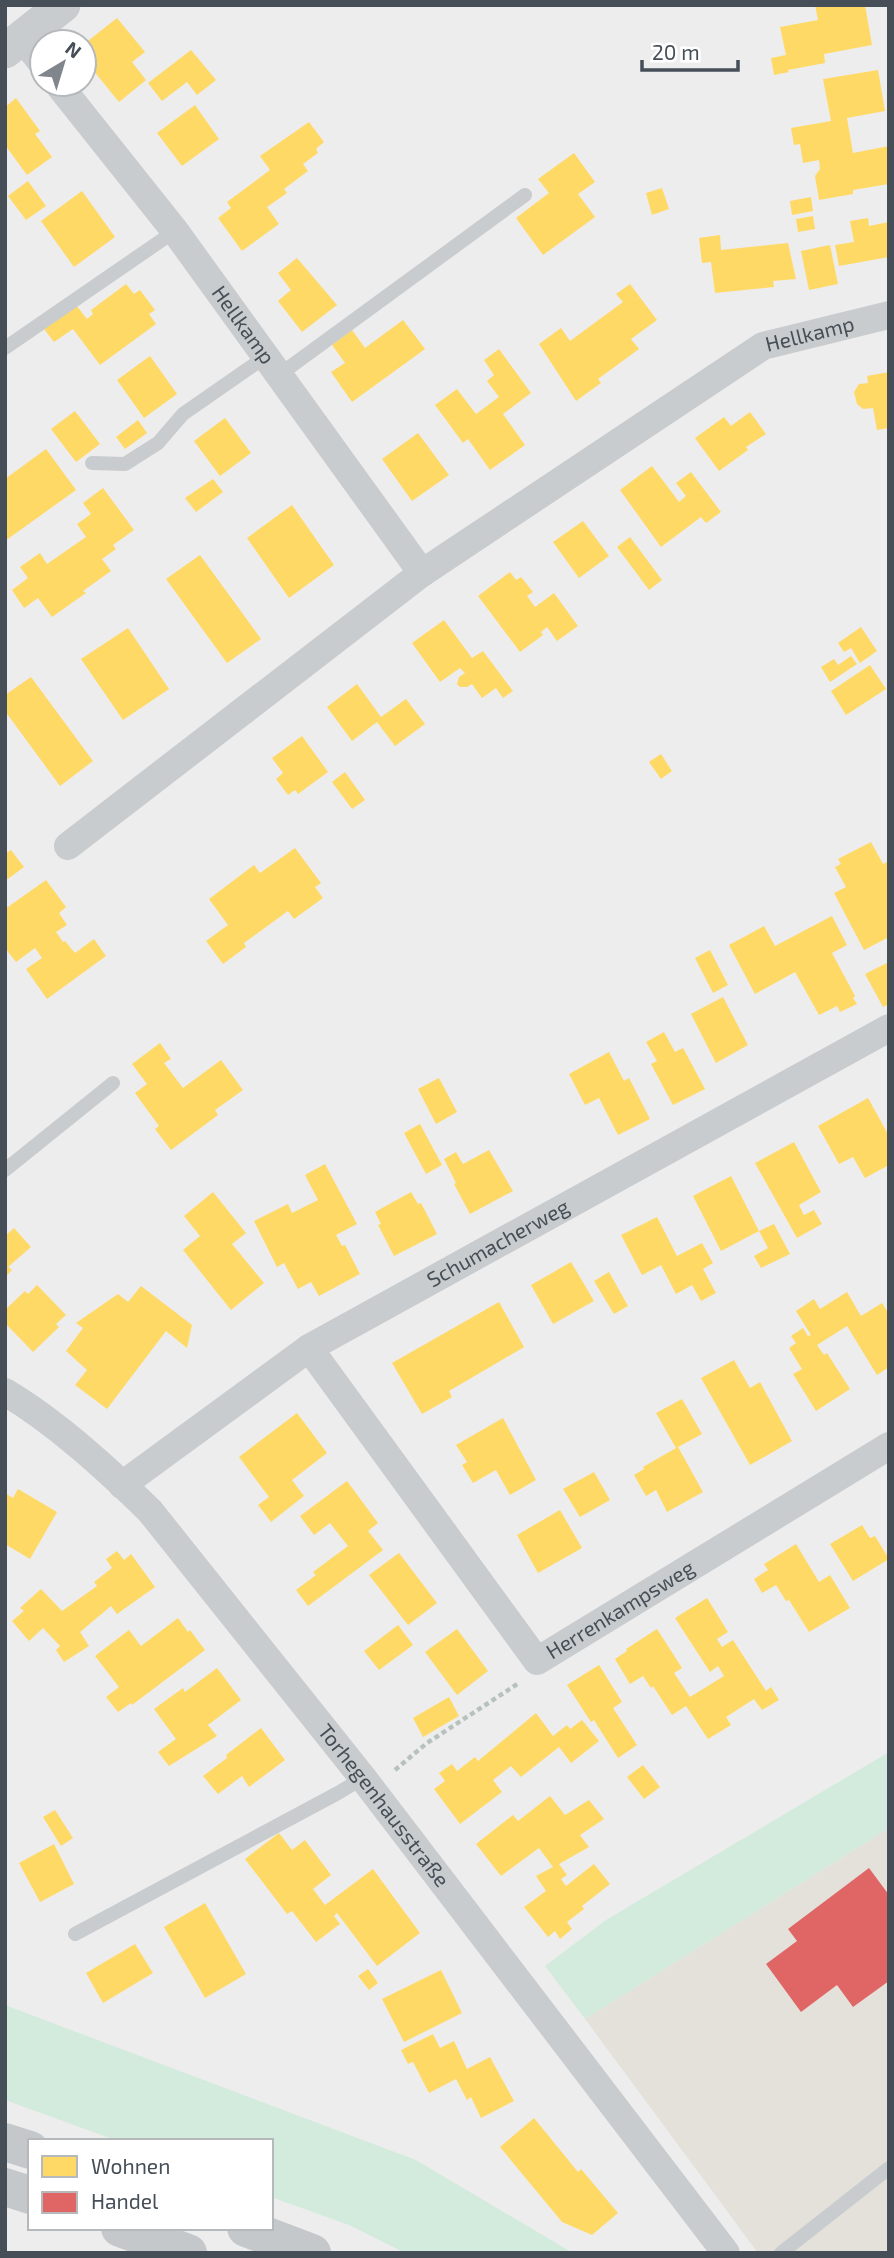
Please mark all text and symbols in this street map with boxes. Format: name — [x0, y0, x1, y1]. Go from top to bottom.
north arrow — [28, 28, 98, 98]
scale bar — [642, 28, 738, 72]
text: N — [61, 36, 86, 62]
text: 20 m — [652, 39, 700, 64]
street label: Hellkamp — [208, 280, 281, 368]
street label: Hellkamp — [763, 310, 857, 356]
street label: Schumacherweg — [422, 1193, 573, 1292]
street label: Herrenkampsweg — [541, 1554, 699, 1664]
street label: Torhegenhausstraße — [314, 1718, 456, 1891]
legend — [28, 2139, 273, 2230]
text: Wohnen — [91, 2153, 170, 2178]
text: Handel — [91, 2188, 159, 2213]

